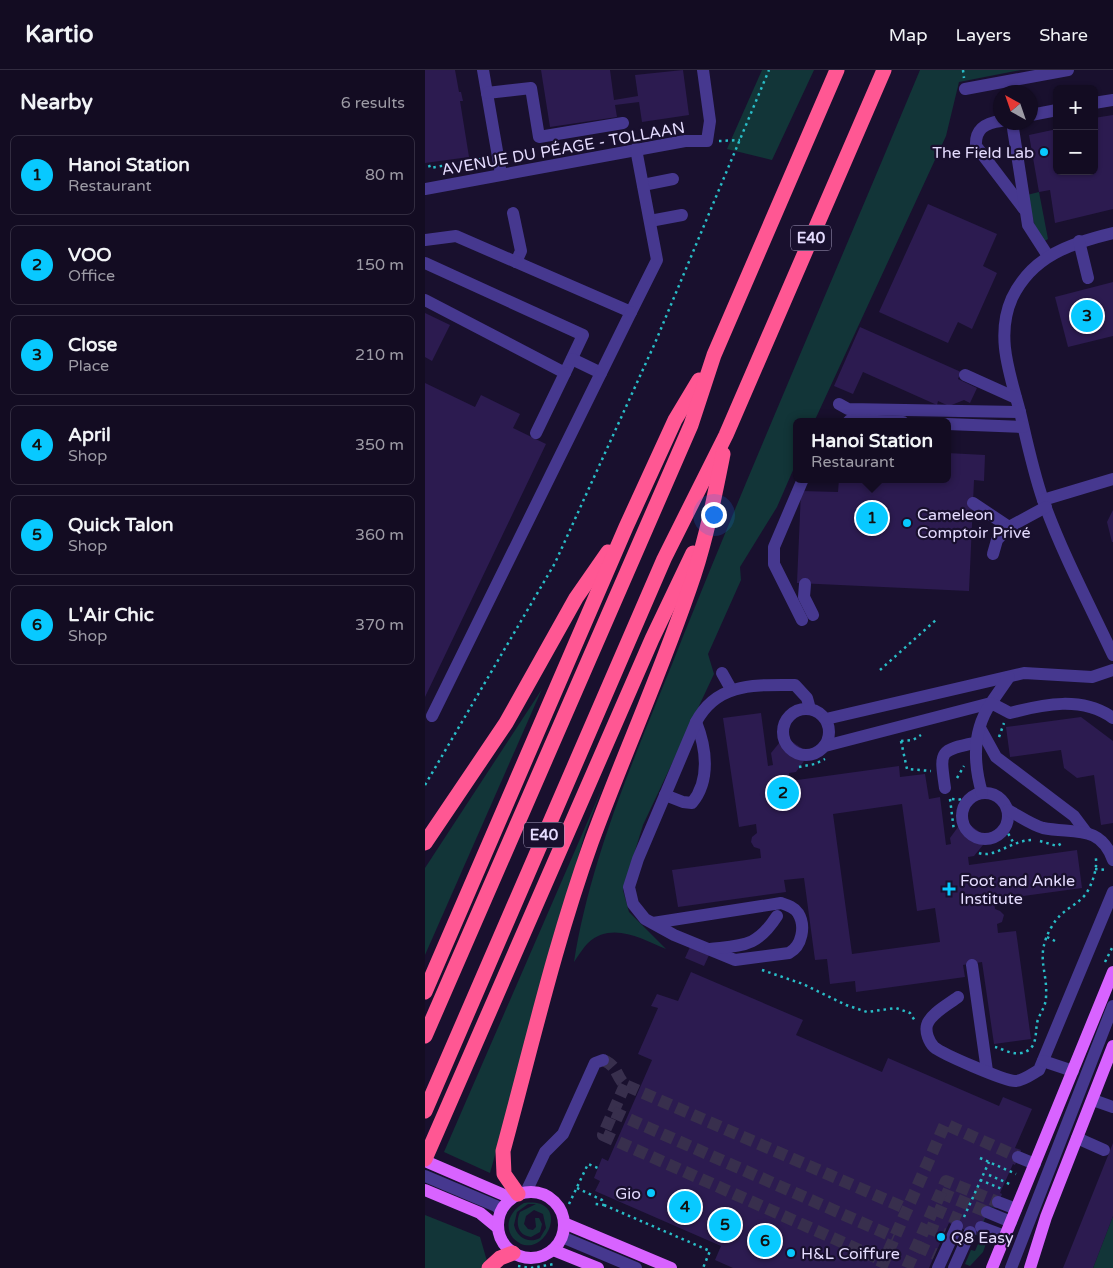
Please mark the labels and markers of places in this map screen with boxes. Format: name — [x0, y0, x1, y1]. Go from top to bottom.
place label: The Field Lab — [932, 143, 1034, 163]
marker: The Field Lab — [1038, 146, 1050, 158]
pin: 3 — [1071, 297, 1103, 335]
pin: 1 — [856, 499, 888, 537]
place label: Cameleon Comptoir Privé — [917, 505, 1030, 543]
marker: Cameleon Comptoir Privé — [901, 517, 913, 529]
pin: 2 — [767, 774, 799, 812]
place label: Foot and Ankle Institute — [960, 871, 1075, 909]
marker: Foot and Ankle Institute — [942, 882, 956, 896]
place label: Gio — [615, 1184, 641, 1204]
marker: Gio — [645, 1187, 657, 1199]
pin: 4 — [669, 1188, 701, 1226]
pin: 5 — [709, 1206, 741, 1244]
pin: 6 — [749, 1222, 781, 1260]
place label: Q8 Easy — [951, 1228, 1014, 1248]
marker: Q8 Easy — [935, 1231, 947, 1243]
place label: H&L Coiffure — [801, 1244, 900, 1264]
marker: H&L Coiffure — [785, 1247, 797, 1259]

